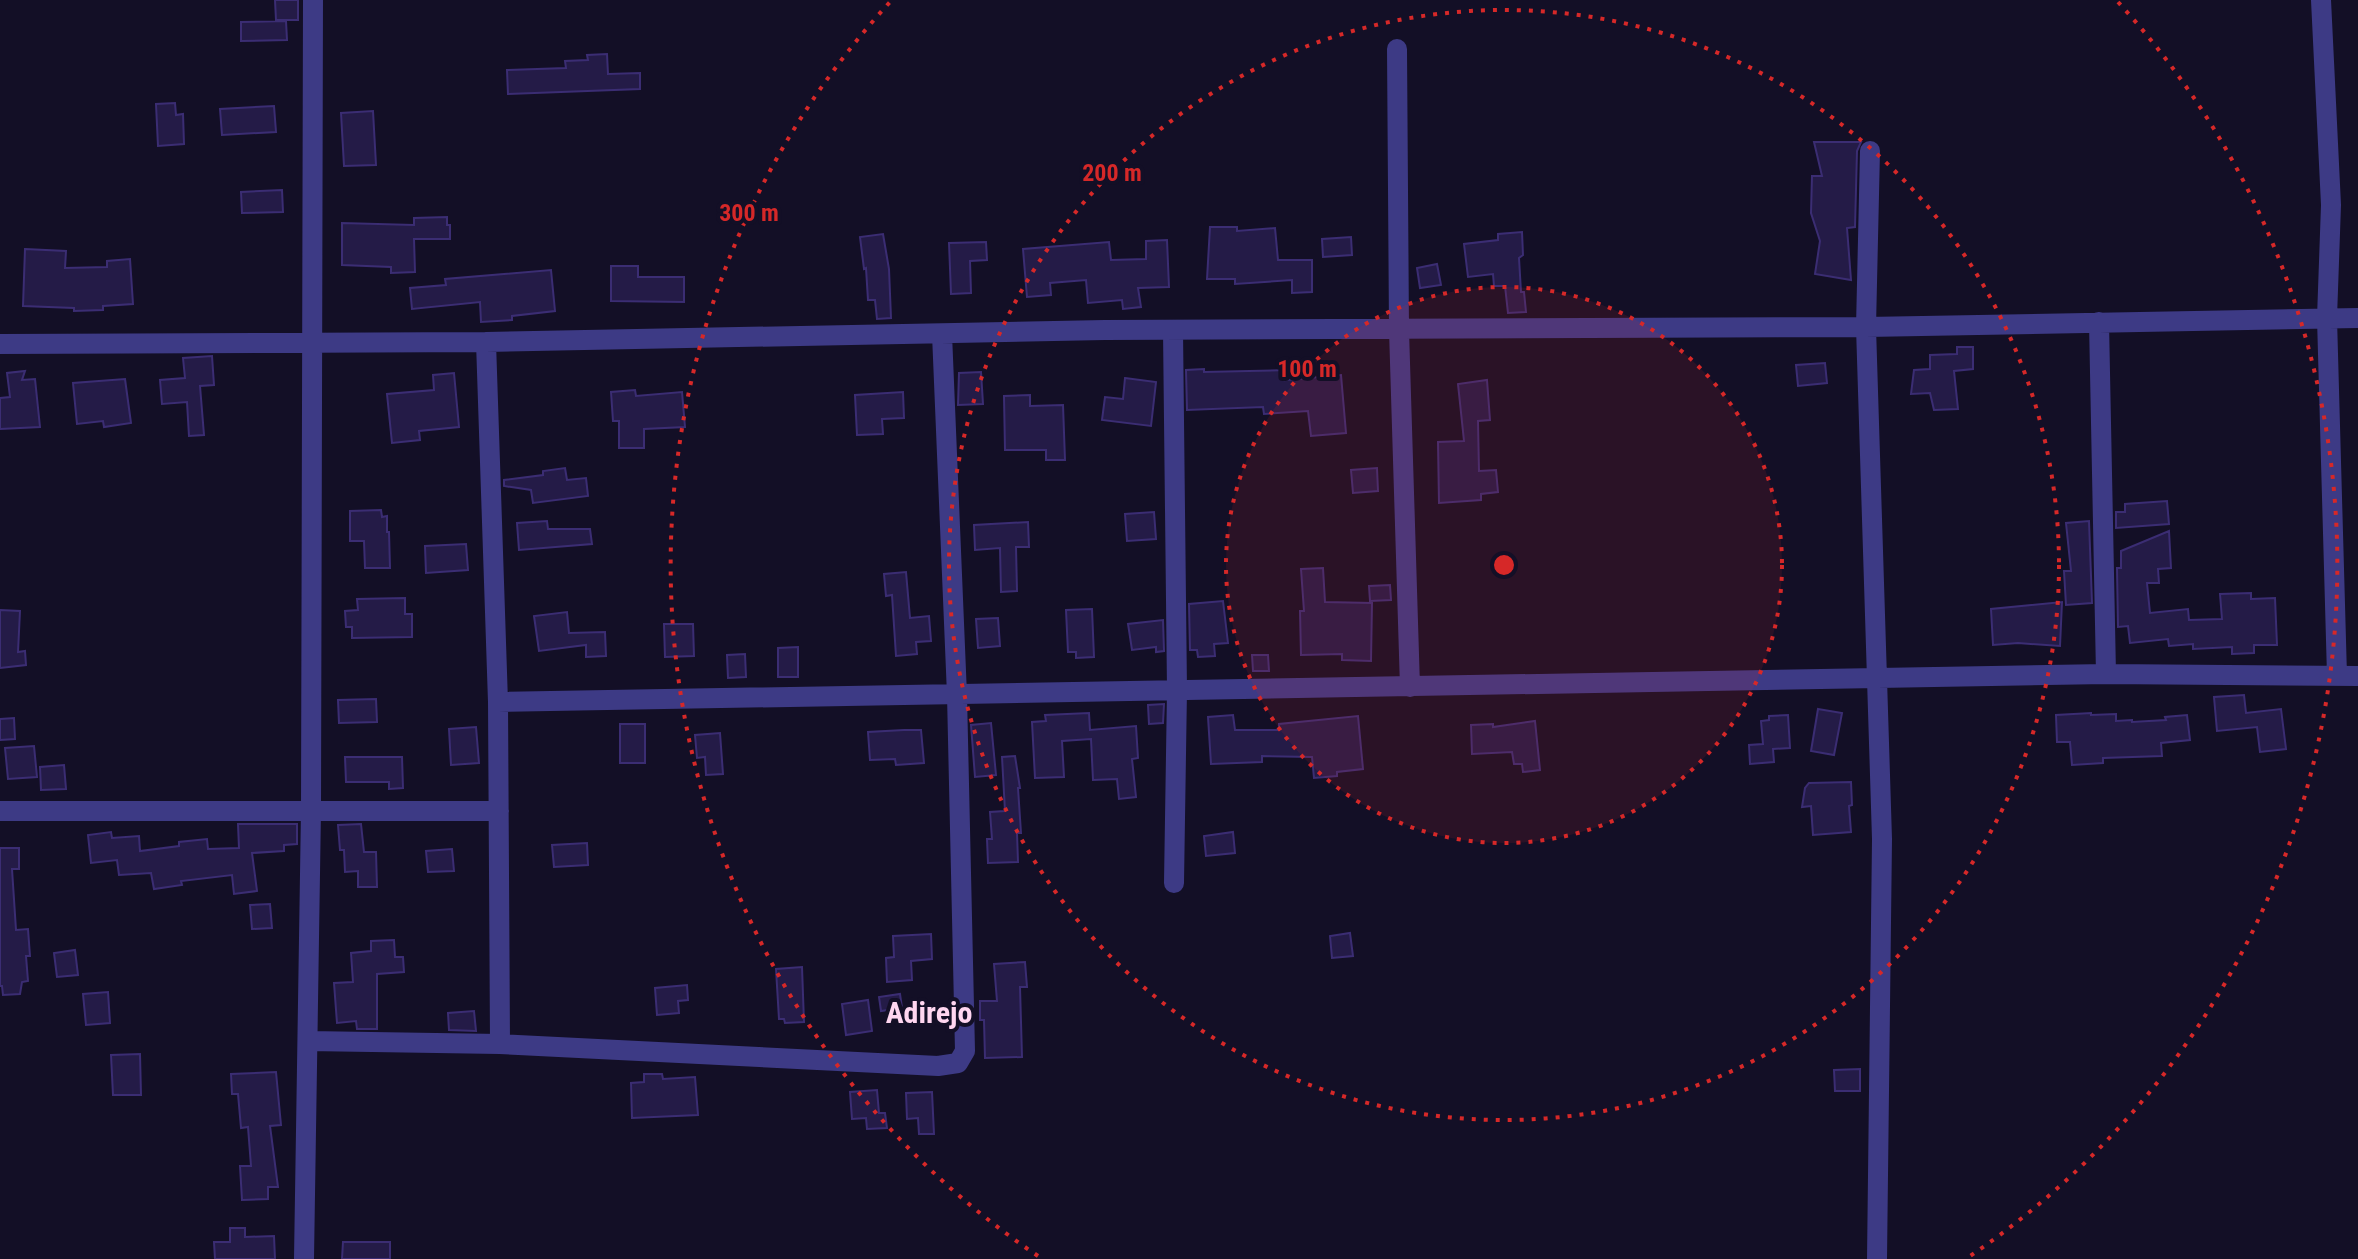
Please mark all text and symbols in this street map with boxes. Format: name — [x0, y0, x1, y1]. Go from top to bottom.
text: 200 m — [1082, 159, 1142, 187]
text: 300 m — [719, 199, 779, 227]
text: 100 m — [1277, 355, 1337, 383]
centre of rings — [1490, 551, 1518, 579]
district label: Adirejo — [886, 995, 972, 1030]

